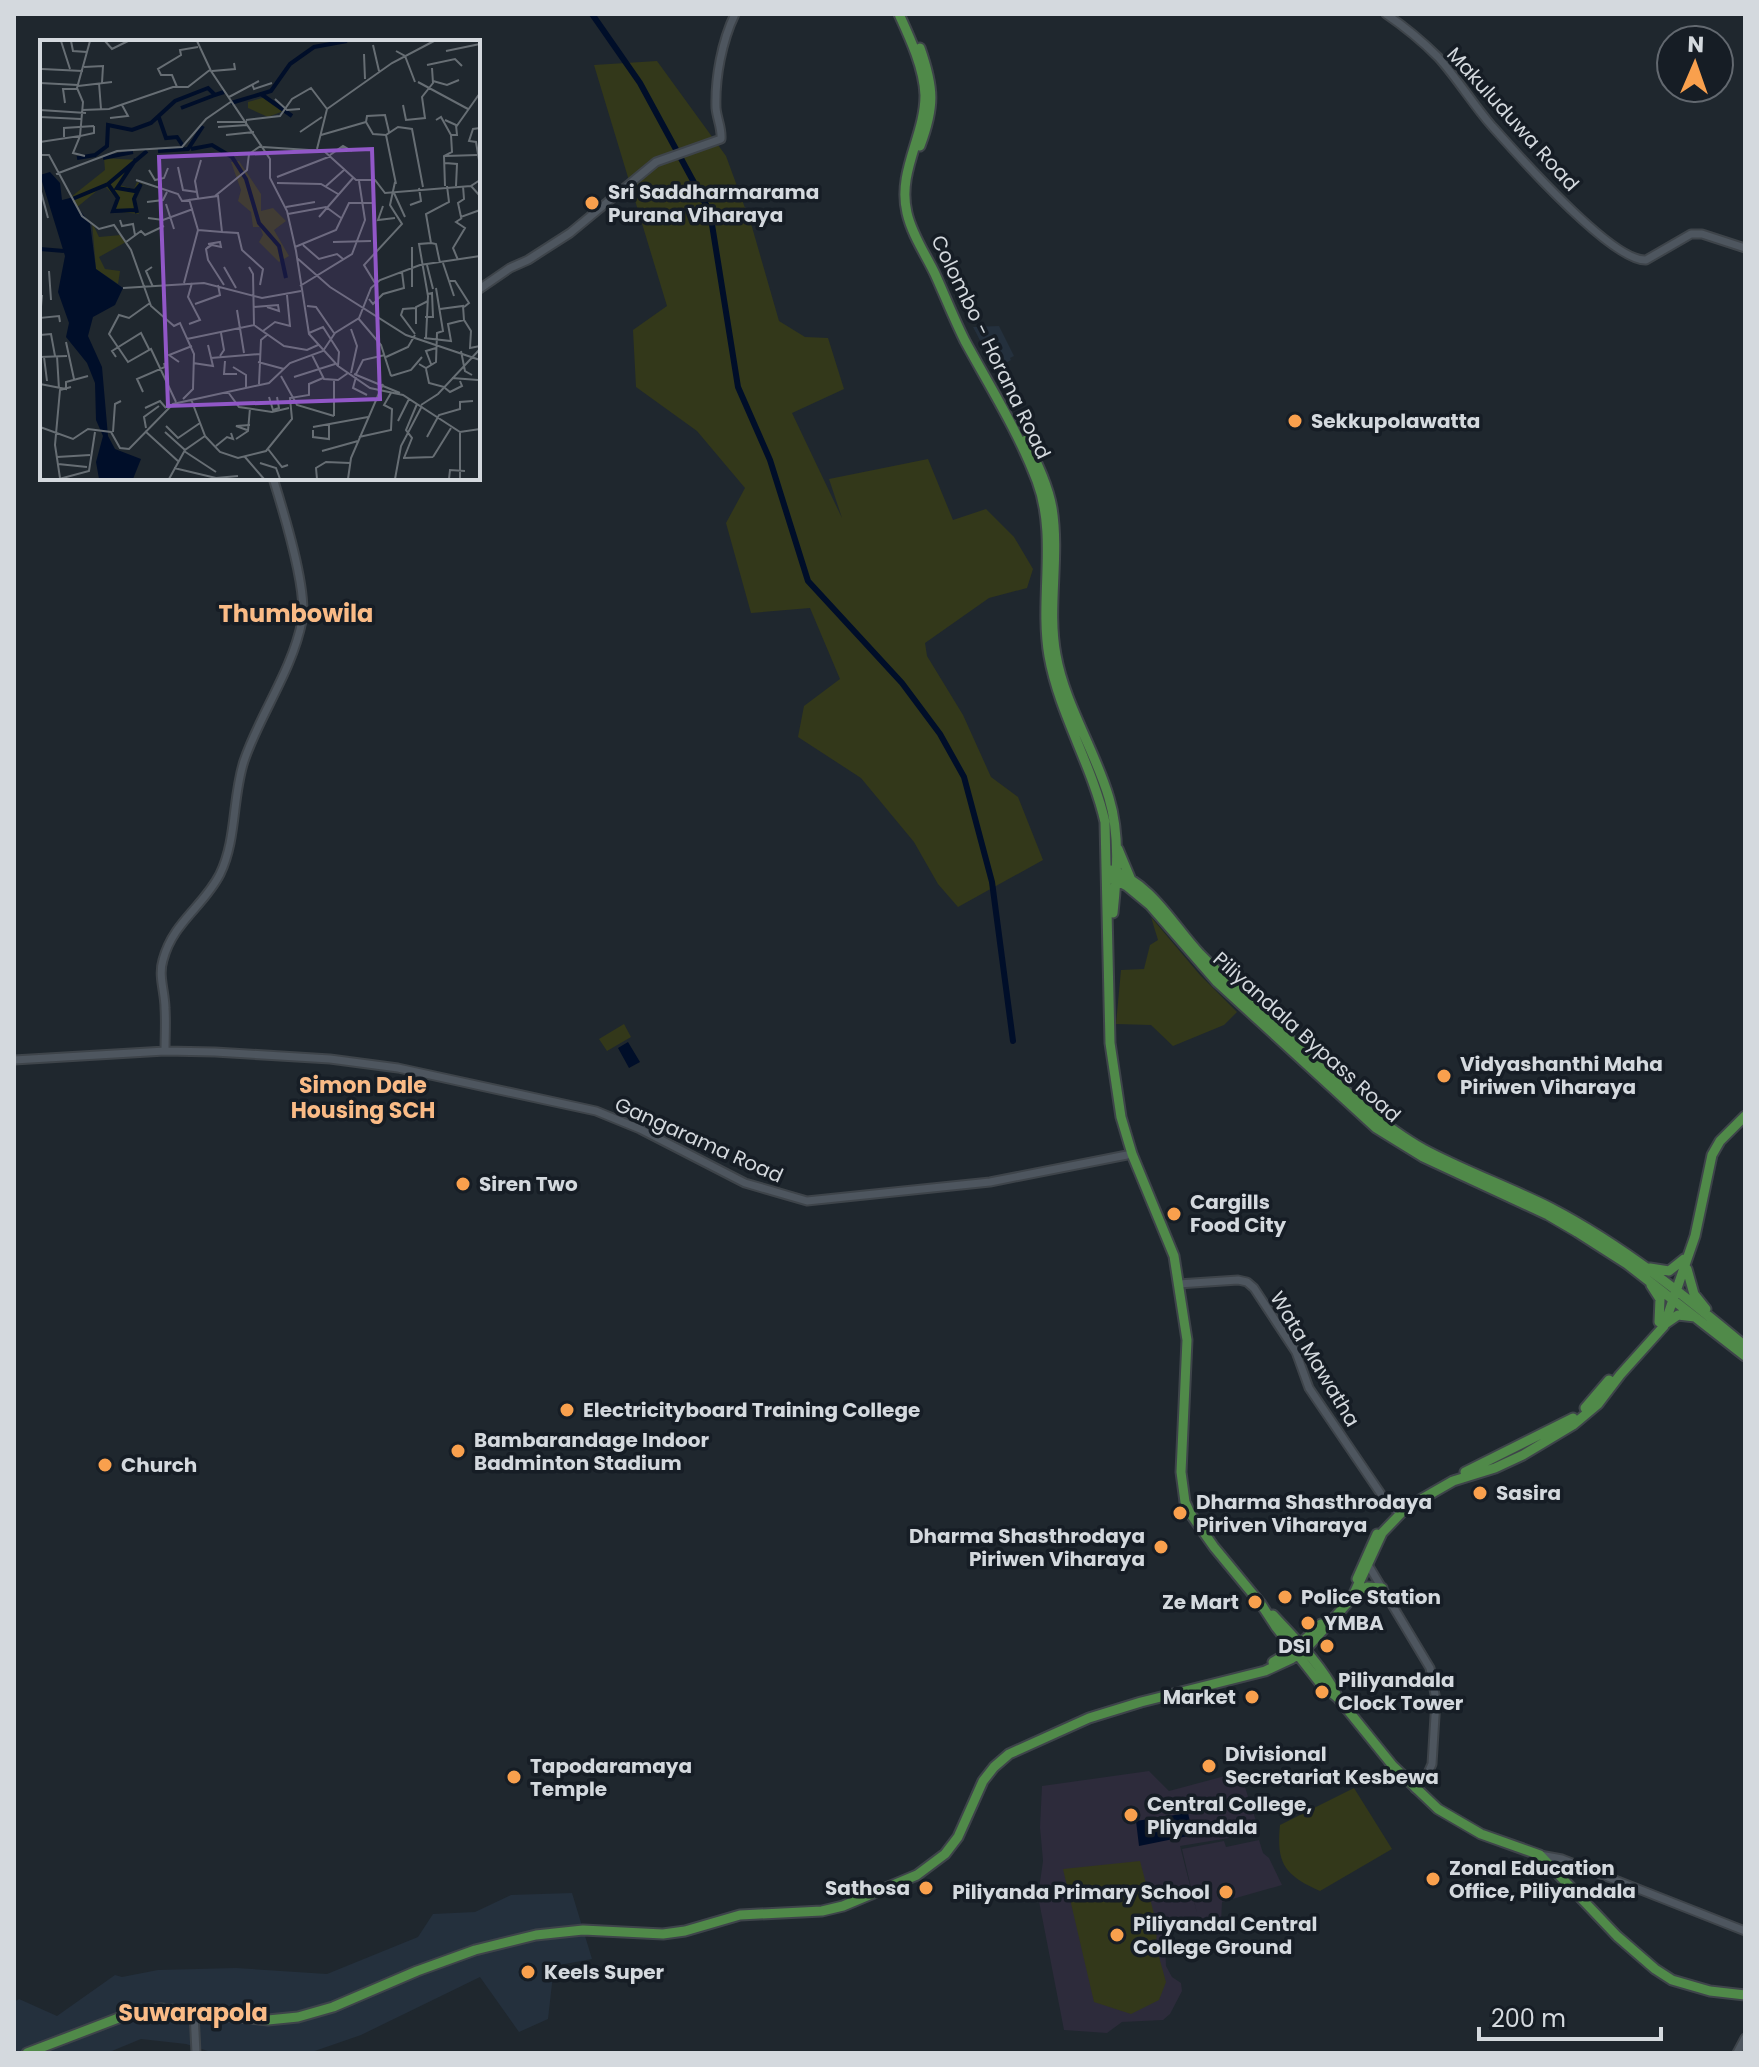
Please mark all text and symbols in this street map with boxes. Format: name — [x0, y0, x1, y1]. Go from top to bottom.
north arrow — [1655, 24, 1735, 104]
text: N — [1687, 29, 1704, 60]
inset map — [40, 40, 480, 480]
street label: Makuluduwa Road — [1441, 41, 1585, 197]
place label: Sri Saddharmarama Purana Viharaya — [608, 178, 819, 229]
marker: Sri Saddharmarama Purana Viharaya — [583, 194, 601, 212]
street label: Colombo - Horana Road — [925, 230, 1057, 464]
place label: Sekkupolawatta — [1311, 407, 1480, 435]
marker: Sekkupolawatta — [1286, 412, 1304, 430]
district label: Thumbowila — [219, 597, 373, 630]
street label: Piliyandala Bypass Road — [1207, 945, 1407, 1129]
place label: Vidyashanthi Maha Piriwen Viharaya — [1460, 1050, 1663, 1101]
marker: Vidyashanthi Maha Piriwen Viharaya — [1435, 1067, 1453, 1085]
district label: Simon Dale Housing SCH — [291, 1070, 435, 1126]
street label: Gangarama Road — [610, 1090, 788, 1190]
place label: Siren Two — [479, 1170, 578, 1198]
marker: Siren Two — [454, 1175, 472, 1193]
place label: Cargills Food City — [1190, 1188, 1286, 1239]
marker: Cargills Food City — [1165, 1205, 1183, 1223]
street label: Wata Mawatha — [1263, 1286, 1367, 1432]
place label: Electricityboard Training College — [583, 1396, 920, 1424]
marker: Electricityboard Training College — [558, 1401, 576, 1419]
place label: Bambarandage Indoor Badminton Stadium — [474, 1426, 709, 1477]
marker: Bambarandage Indoor Badminton Stadium — [449, 1442, 467, 1460]
place label: Church — [121, 1451, 197, 1479]
marker: Church — [96, 1456, 114, 1474]
place label: Sasira — [1496, 1479, 1561, 1507]
marker: Sasira — [1471, 1484, 1489, 1502]
place label: Dharma Shasthrodaya Piriven Viharaya — [1196, 1488, 1432, 1539]
marker: Dharma Shasthrodaya Piriven Viharaya — [1171, 1504, 1189, 1522]
place label: Dharma Shasthrodaya Piriwen Viharaya — [909, 1522, 1145, 1573]
marker: Dharma Shasthrodaya Piriwen Viharaya — [1152, 1538, 1170, 1556]
place label: Police Station — [1301, 1583, 1441, 1611]
place label: Ze Mart — [1162, 1588, 1239, 1616]
marker: Police Station — [1276, 1588, 1294, 1606]
marker: Ze Mart — [1246, 1593, 1264, 1611]
place label: YMBA — [1324, 1609, 1384, 1637]
marker: YMBA — [1299, 1614, 1317, 1632]
place label: DSI — [1278, 1632, 1311, 1660]
marker: DSI — [1318, 1637, 1336, 1655]
place label: Piliyandala Clock Tower — [1338, 1666, 1464, 1717]
place label: Market — [1163, 1683, 1236, 1711]
marker: Piliyandala Clock Tower — [1313, 1683, 1331, 1701]
marker: Market — [1243, 1688, 1261, 1706]
place label: Divisional Secretariat Kesbewa — [1225, 1740, 1439, 1791]
place label: Tapodaramaya Temple — [530, 1752, 692, 1803]
marker: Divisional Secretariat Kesbewa — [1200, 1757, 1218, 1775]
marker: Tapodaramaya Temple — [505, 1768, 523, 1786]
place label: Central College, Pliyandala — [1147, 1790, 1312, 1841]
marker: Central College, Pliyandala — [1122, 1806, 1140, 1824]
place label: Zonal Education Office, Piliyandala — [1449, 1854, 1636, 1905]
marker: Zonal Education Office, Piliyandala — [1424, 1870, 1442, 1888]
place label: Sathosa — [825, 1874, 910, 1902]
place label: Piliyanda Primary School — [952, 1878, 1210, 1906]
marker: Sathosa — [917, 1879, 935, 1897]
marker: Piliyanda Primary School — [1217, 1883, 1235, 1901]
place label: Piliyandal Central College Ground — [1133, 1910, 1317, 1961]
marker: Piliyandal Central College Ground — [1108, 1926, 1126, 1944]
place label: Keels Super — [544, 1958, 665, 1986]
marker: Keels Super — [519, 1963, 537, 1981]
scale bar — [1479, 1991, 1661, 2041]
district label: Suwarapola — [118, 1996, 268, 2029]
text: 200 m — [1491, 2002, 1566, 2035]

